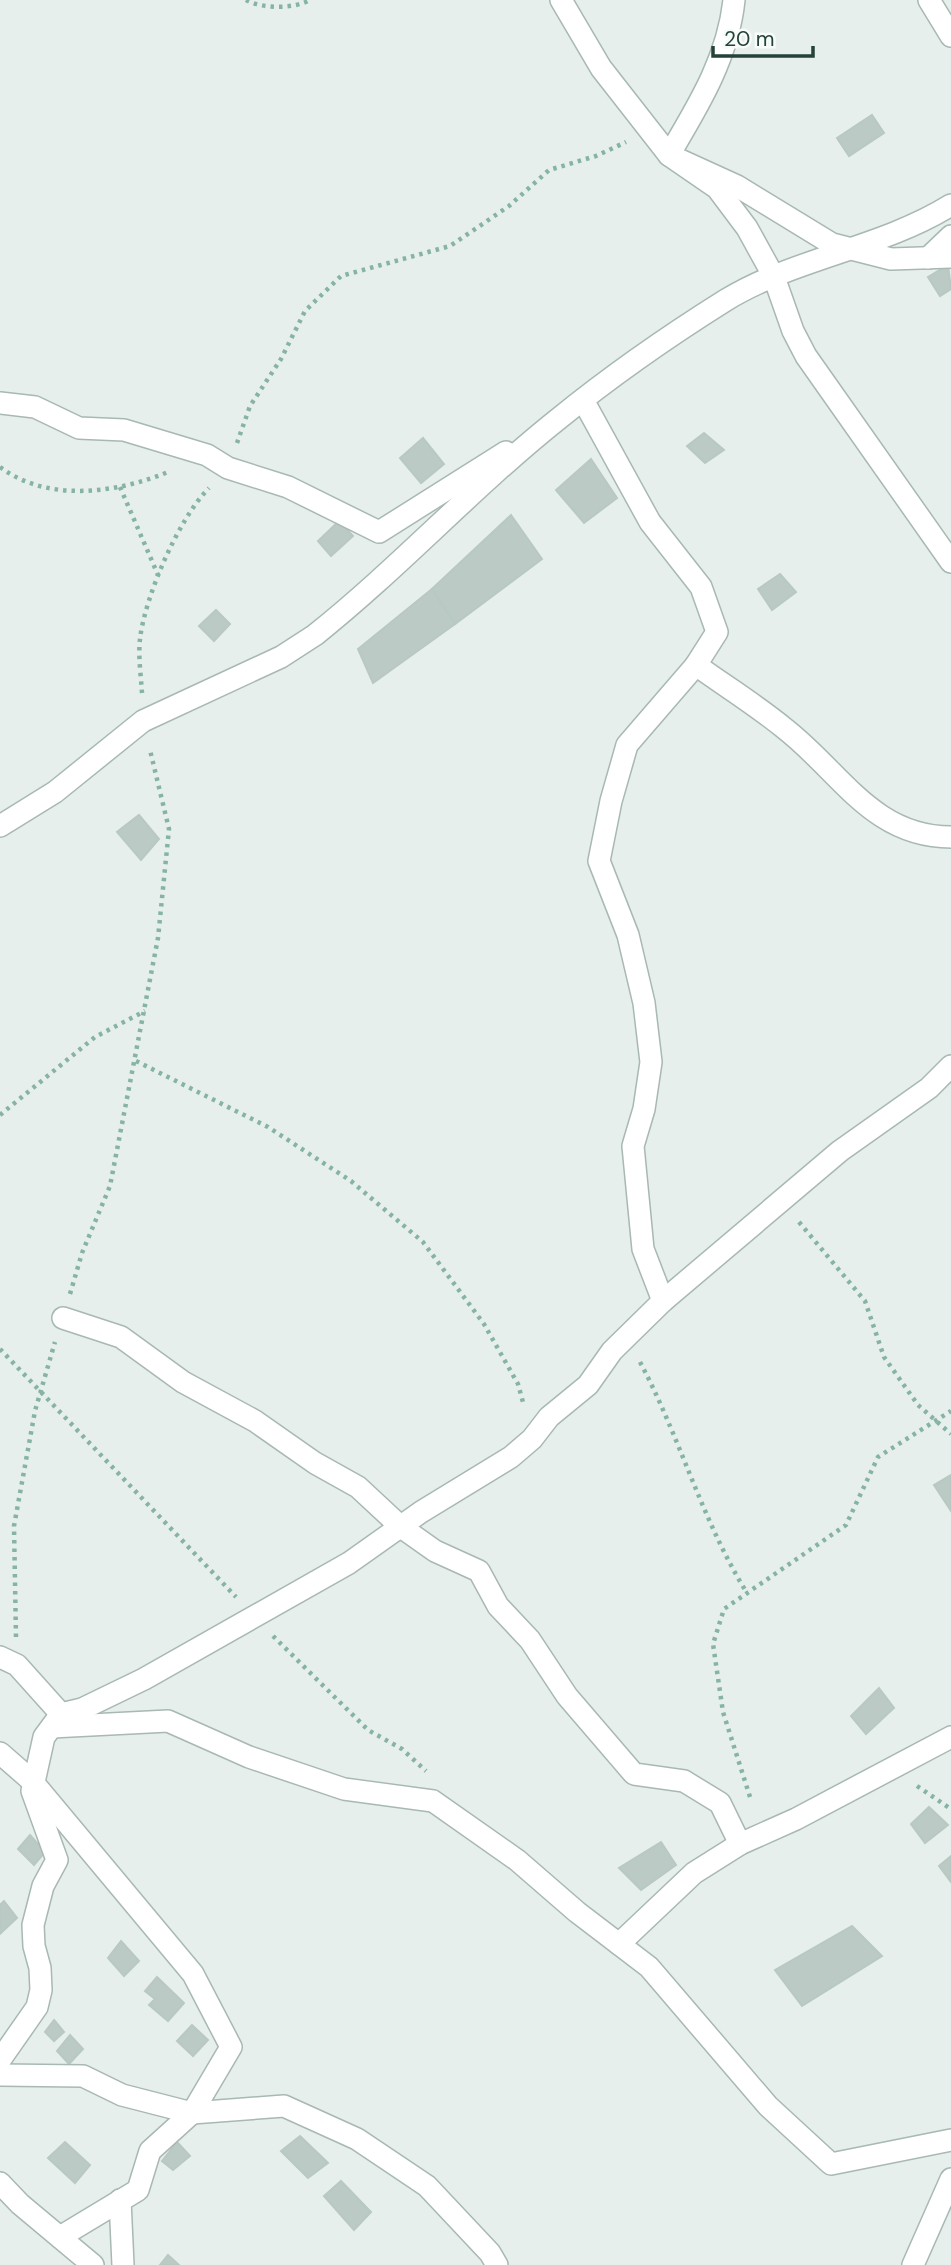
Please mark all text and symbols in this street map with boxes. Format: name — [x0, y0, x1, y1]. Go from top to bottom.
scale bar — [713, 14, 813, 58]
text: 20 m — [724, 25, 775, 53]

